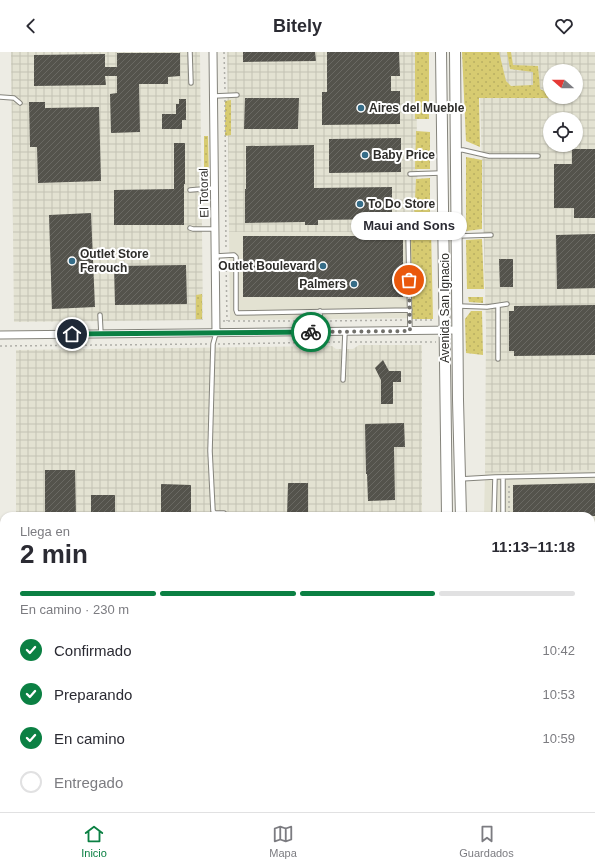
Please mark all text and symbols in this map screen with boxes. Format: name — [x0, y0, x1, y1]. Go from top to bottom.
icon: back — [20, 15, 42, 37]
icon: heart — [553, 15, 575, 37]
text: Bitely — [273, 16, 322, 36]
north arrow — [543, 64, 583, 104]
map controls — [543, 64, 583, 152]
place label: Aires del Mueble — [369, 101, 465, 115]
marker: Aires del Mueble — [356, 103, 366, 113]
button: locate — [543, 112, 583, 152]
place label: Baby Price — [373, 148, 435, 162]
marker: Baby Price — [360, 150, 370, 160]
street label: El Totoral — [197, 168, 211, 218]
place label: To Do Store — [368, 197, 435, 211]
marker: To Do Store — [355, 199, 365, 209]
callout: Maui and Sons — [351, 212, 467, 240]
text: Maui and Sons — [363, 218, 455, 233]
place label: Outlet Store Ferouch — [80, 247, 149, 275]
street label: Avenida San Ignacio — [438, 253, 452, 363]
marker: Outlet Store Ferouch — [67, 256, 77, 266]
place label: Outlet Boulevard — [218, 259, 315, 273]
marker: Outlet Boulevard — [318, 261, 328, 271]
pin — [392, 263, 426, 297]
icon: bag — [398, 269, 420, 291]
place label: Palmers — [299, 277, 346, 291]
marker: Palmers — [349, 279, 359, 289]
courier — [291, 312, 331, 352]
pin — [55, 317, 89, 351]
icon: bike — [300, 321, 322, 343]
icon: home — [61, 323, 83, 345]
text: Llega en — [20, 524, 70, 539]
text: 11:13–11:18 — [492, 538, 575, 555]
text: 2 min — [20, 539, 88, 569]
text: En camino · 230 m — [20, 602, 129, 617]
icon: check — [20, 639, 42, 661]
text: Confirmado — [54, 642, 132, 659]
text: 10:42 — [542, 643, 575, 658]
icon: check — [20, 683, 42, 705]
text: Preparando — [54, 686, 132, 703]
text: 10:53 — [542, 687, 575, 702]
icon: check — [20, 727, 42, 749]
text: En camino — [54, 730, 125, 747]
text: 10:59 — [542, 731, 575, 746]
text: Entregado — [54, 774, 123, 791]
tab: Inicio — [81, 823, 107, 859]
tab: Mapa — [269, 823, 297, 859]
tab: Guardados — [459, 823, 514, 859]

